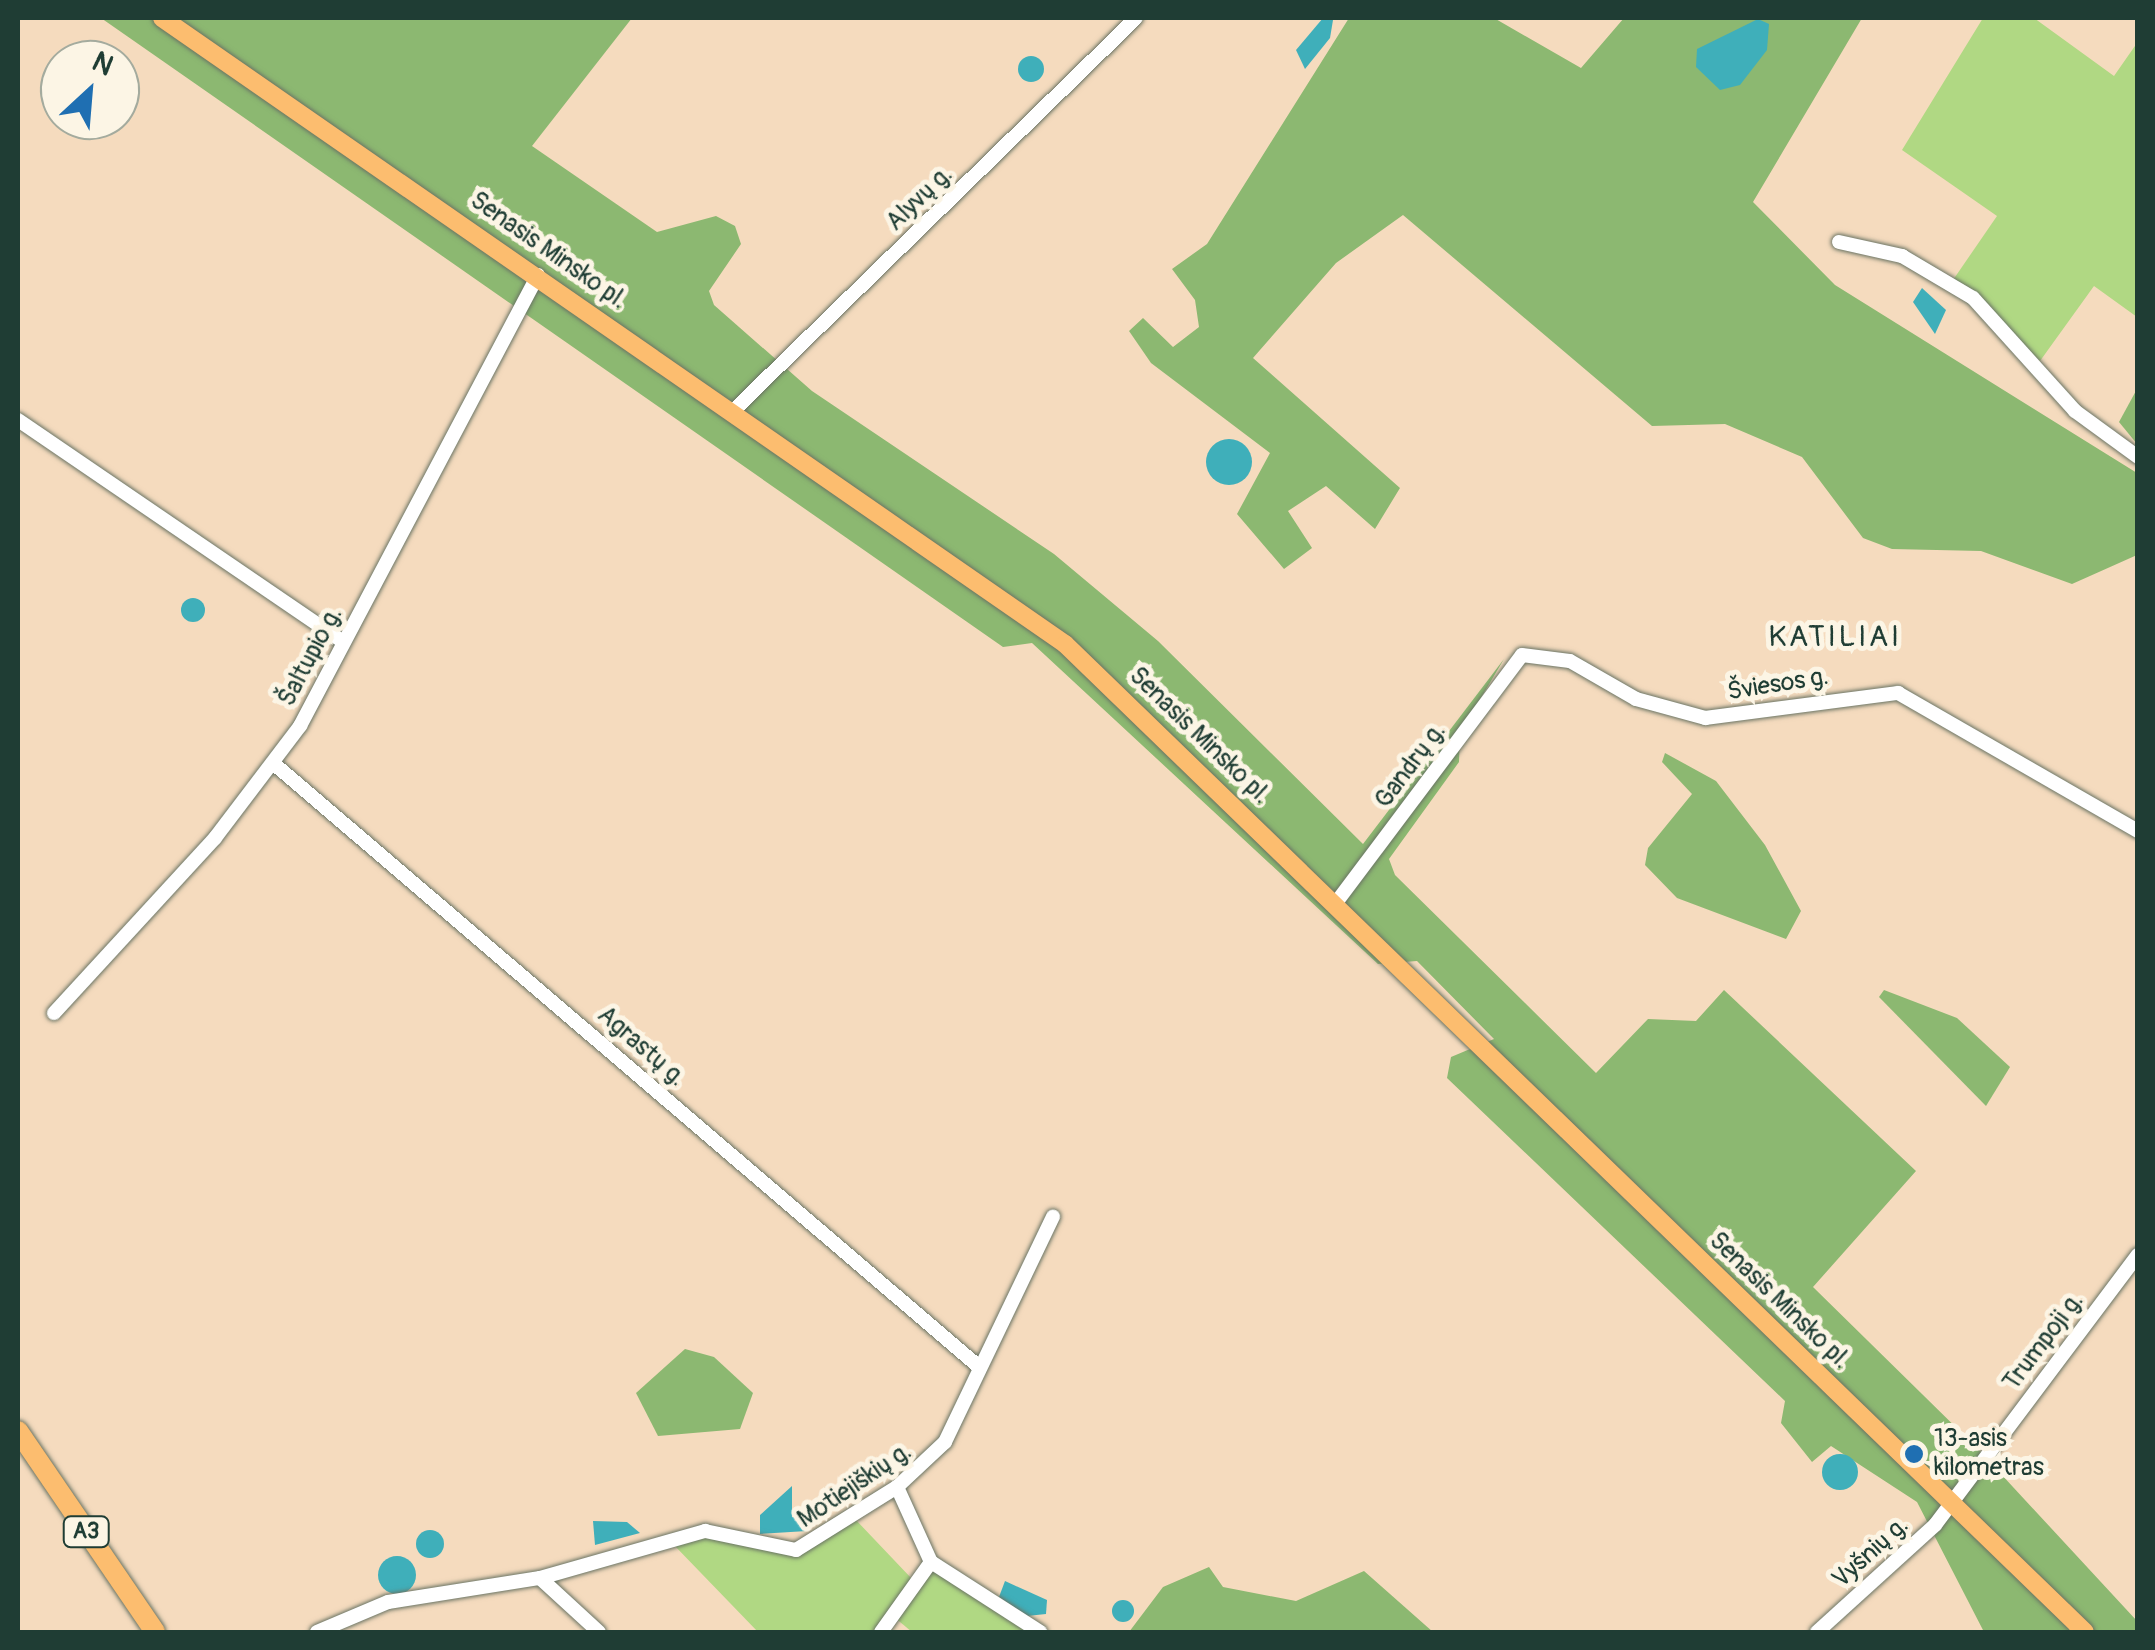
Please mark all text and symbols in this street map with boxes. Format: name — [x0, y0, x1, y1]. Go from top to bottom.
north arrow — [40, 40, 140, 140]
text: N — [86, 45, 119, 84]
street label: Alyvų g. — [881, 160, 959, 238]
street label: Senasis Minsko pl. — [464, 186, 632, 316]
street label: Šaltupio g. — [272, 602, 350, 712]
district label: KATILIAI — [1768, 619, 1902, 655]
street label: Senasis Minsko pl. — [1122, 661, 1276, 811]
street label: Šviesos g. — [1725, 662, 1831, 708]
street label: Gandrų g. — [1369, 717, 1453, 815]
street label: Agrastų g. — [591, 1001, 691, 1093]
street label: Senasis Minsko pl. — [1702, 1226, 1856, 1376]
street label: Trumpoji g. — [1997, 1287, 2091, 1397]
place label: 13-asis kilometras — [1934, 1425, 2044, 1484]
street label: Motiejiškių g. — [792, 1437, 918, 1535]
marker: 13-asis kilometras — [1903, 1443, 1925, 1465]
street label: Vyšnių g. — [1827, 1511, 1915, 1595]
road number: A3 — [61, 1515, 111, 1549]

